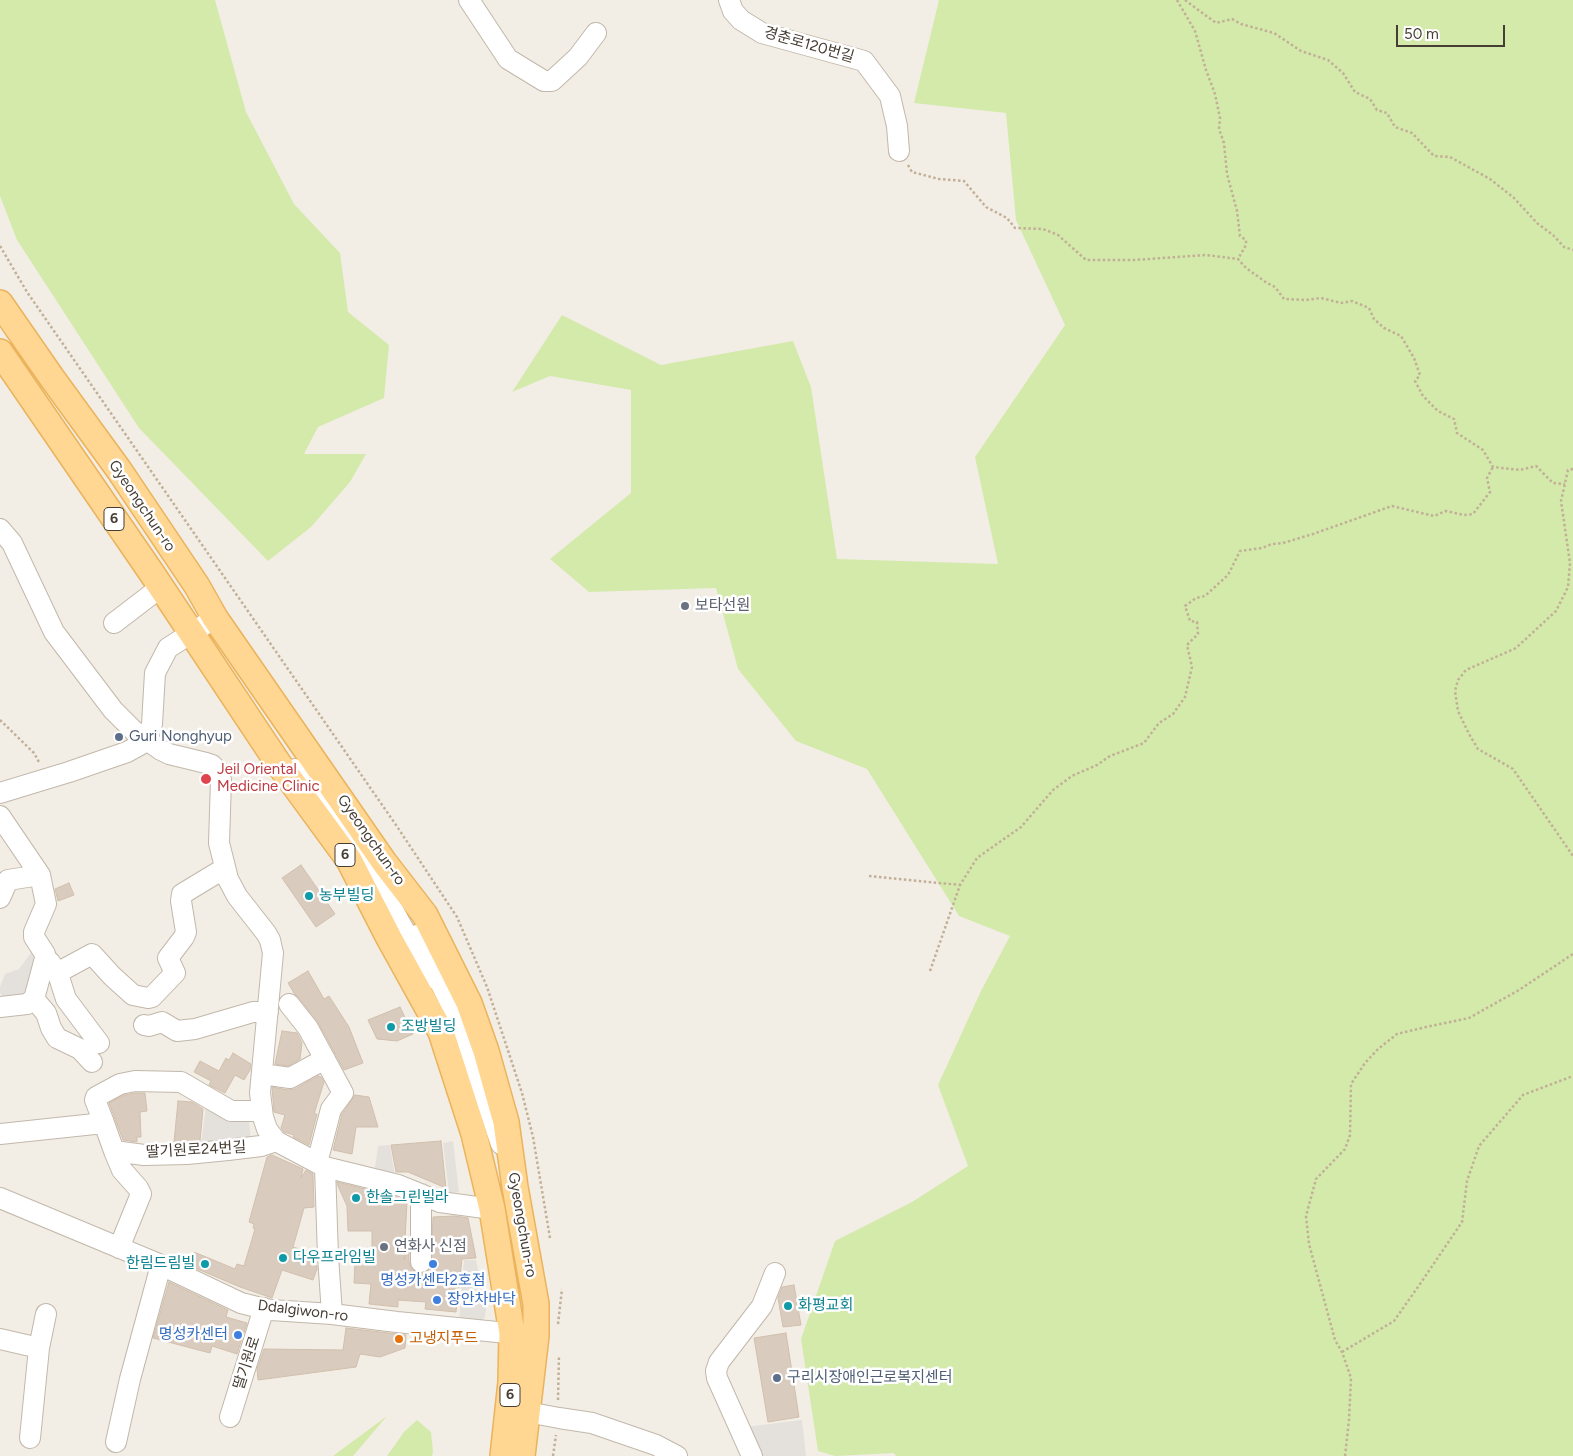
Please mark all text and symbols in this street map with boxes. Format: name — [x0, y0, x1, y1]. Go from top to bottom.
scale bar — [1398, 15, 1507, 47]
street label: 경춘로120번길 — [762, 24, 856, 66]
text: 50 m — [1404, 25, 1439, 43]
street label: Gyeongchun-ro — [105, 457, 179, 555]
road number: 6 — [104, 508, 124, 530]
place label: 보타선원 — [695, 597, 750, 615]
marker: 보타선원 — [679, 600, 691, 612]
place label: Guri Nonghyup — [129, 728, 232, 746]
marker: Guri Nonghyup — [113, 731, 125, 743]
place label: Jeil Oriental Medicine Clinic — [217, 761, 320, 796]
marker: Jeil Oriental Medicine Clinic — [199, 772, 213, 786]
street label: Gyeongchun-ro — [333, 791, 409, 889]
road number: 6 — [335, 844, 355, 866]
place label: 농부빌딩 — [319, 887, 374, 905]
marker: 농부빌딩 — [303, 890, 315, 902]
place label: 조방빌딩 — [401, 1018, 456, 1036]
marker: 조방빌딩 — [385, 1021, 397, 1033]
street label: 딸기원로24번길 — [145, 1138, 247, 1162]
street label: Gyeongchun-ro — [504, 1171, 540, 1279]
place label: 한솔그린빌라 — [366, 1189, 449, 1207]
marker: 한솔그린빌라 — [350, 1192, 362, 1204]
place label: 연화사 신점 — [394, 1238, 467, 1256]
marker: 연화사 신점 — [378, 1241, 390, 1253]
place label: 다우프라임빌 — [293, 1249, 376, 1267]
marker: 다우프라임빌 — [277, 1252, 289, 1264]
place label: 한림드림빌 — [126, 1255, 195, 1273]
marker: 한림드림빌 — [199, 1258, 211, 1270]
marker: 명성카센타2호점 — [427, 1258, 439, 1270]
place label: 명성카센타2호점 — [381, 1272, 485, 1290]
place label: 장안차바닥 — [447, 1291, 516, 1309]
marker: 장안차바닥 — [431, 1294, 443, 1306]
street label: Ddalgiwon-ro — [257, 1297, 349, 1325]
place label: 화평교회 — [798, 1297, 853, 1315]
marker: 화평교회 — [782, 1300, 794, 1312]
place label: 명성카센터 — [159, 1326, 228, 1344]
marker: 명성카센터 — [232, 1329, 244, 1341]
place label: 고냉지푸드 — [409, 1330, 478, 1348]
marker: 고냉지푸드 — [393, 1333, 405, 1345]
street label: 딸기원로 — [230, 1334, 264, 1392]
place label: 구리시장애인근로복지센터 — [787, 1369, 953, 1387]
marker: 구리시장애인근로복지센터 — [771, 1372, 783, 1384]
road number: 6 — [500, 1384, 520, 1406]

